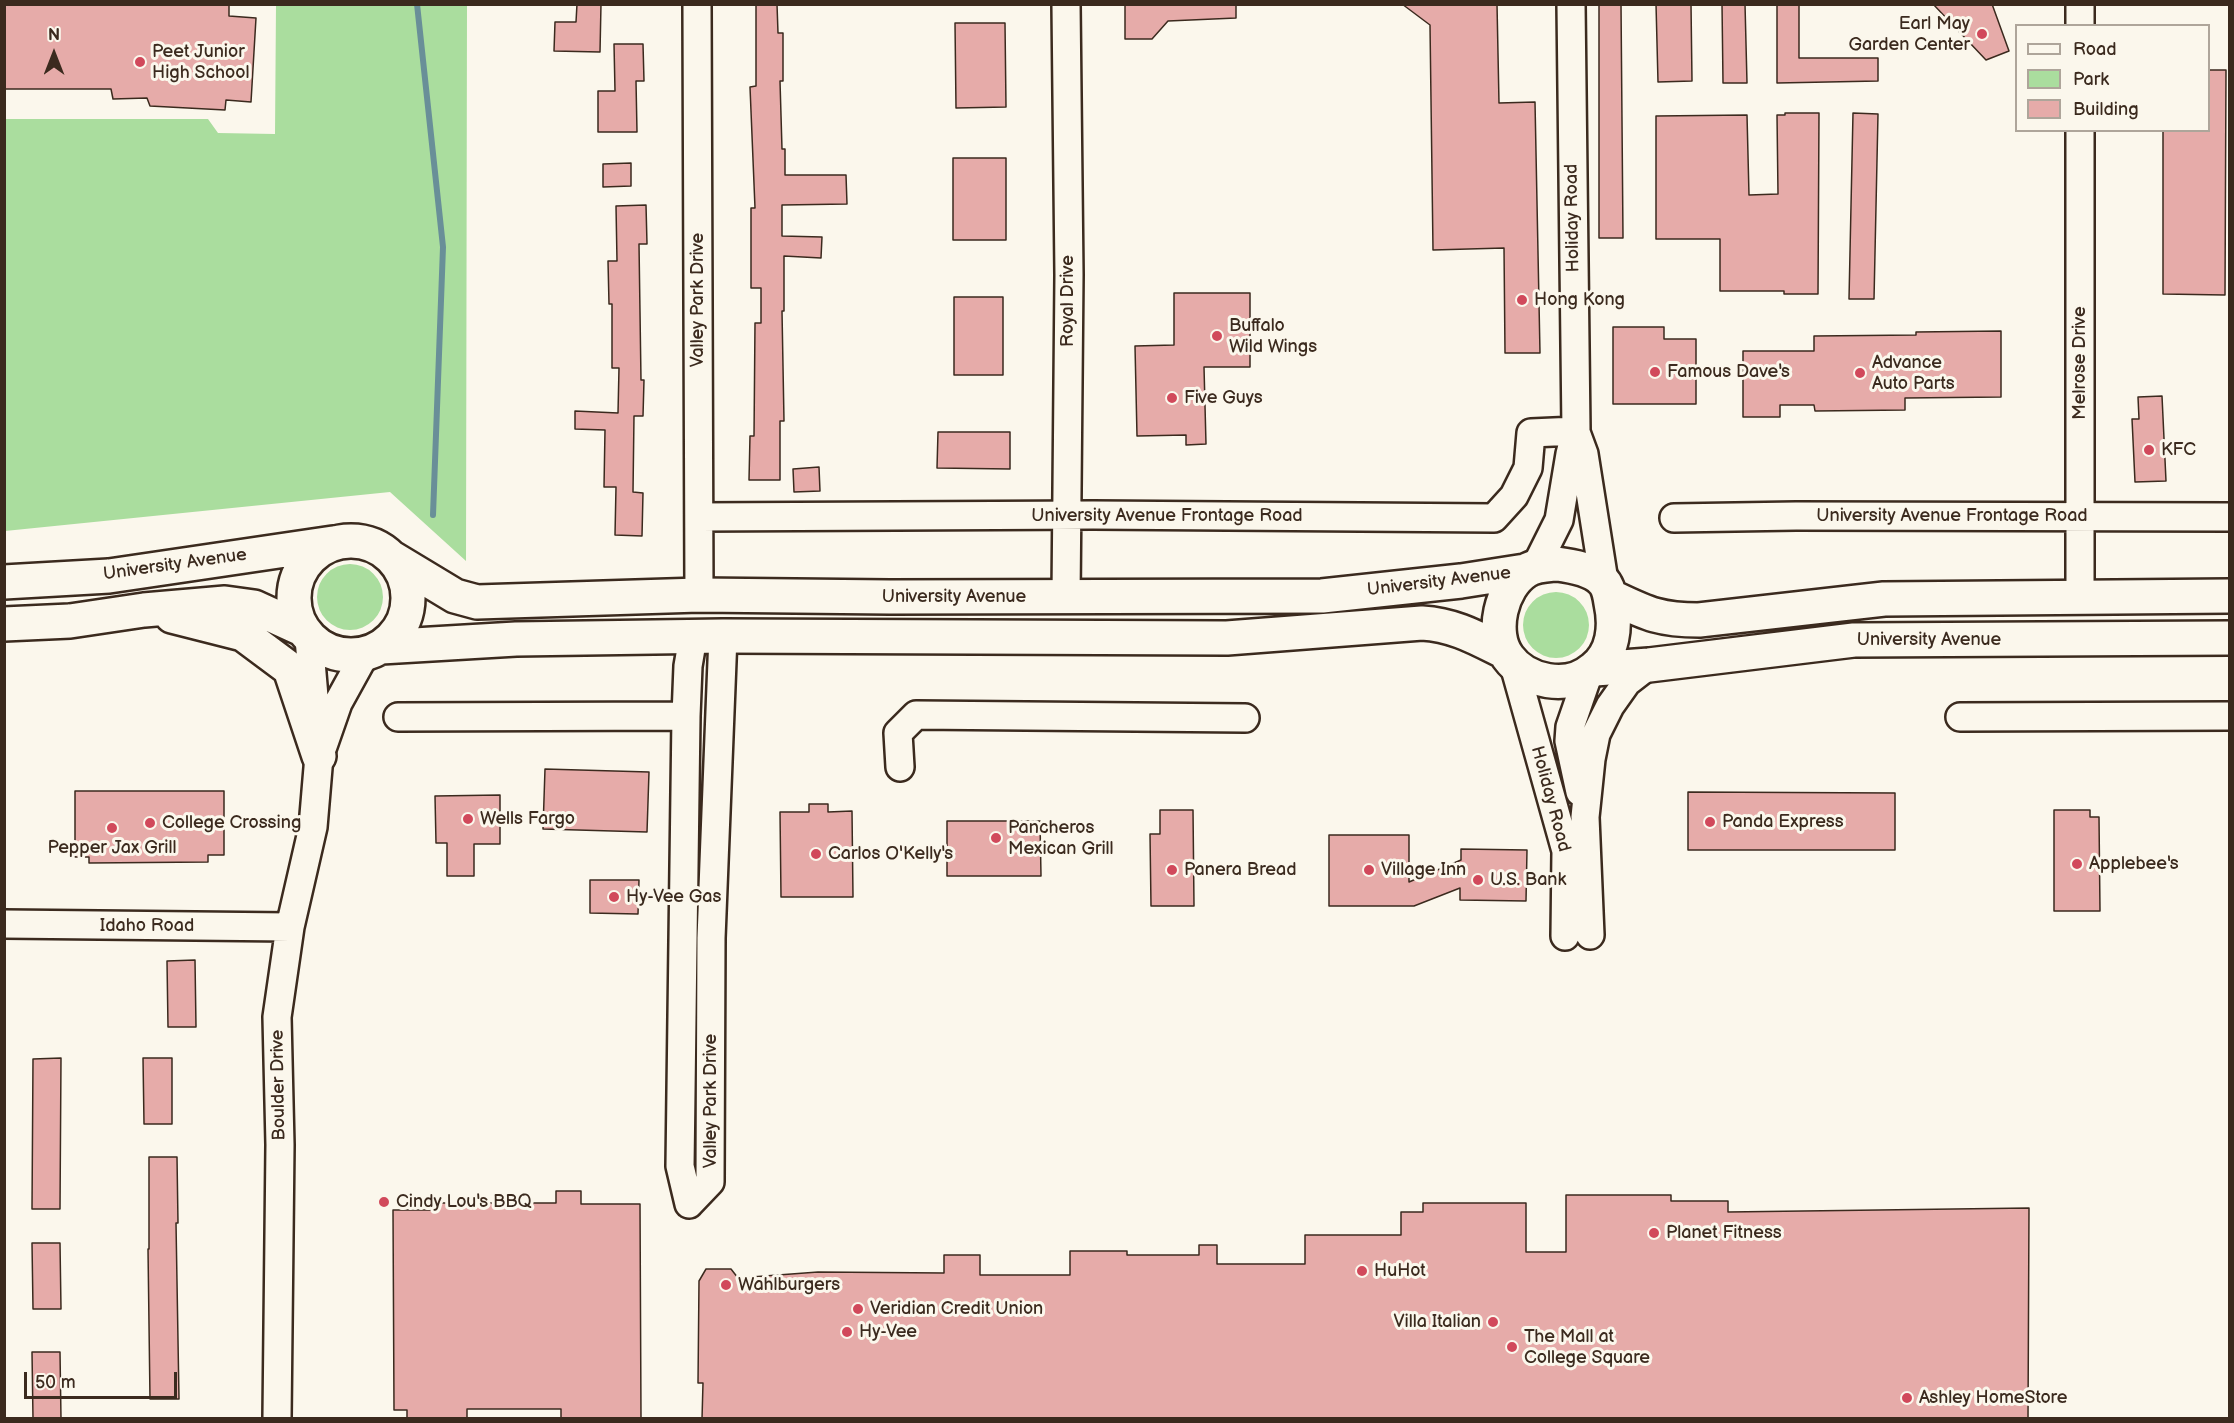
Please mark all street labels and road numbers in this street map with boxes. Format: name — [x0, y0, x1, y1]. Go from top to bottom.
street label: Holiday Road — [1561, 164, 1585, 272]
street label: Valley Park Drive — [687, 233, 709, 367]
street label: Royal Drive — [1057, 255, 1079, 347]
street label: Melrose Drive — [2069, 306, 2091, 420]
street label: University Avenue Frontage Road — [1031, 505, 1303, 527]
street label: University Avenue Frontage Road — [1816, 505, 2088, 527]
street label: University Avenue — [102, 544, 248, 586]
street label: University Avenue — [1366, 562, 1512, 602]
street label: University Avenue — [882, 586, 1026, 608]
street label: University Avenue — [1857, 629, 2001, 651]
street label: Holiday Road — [1526, 744, 1574, 854]
street label: Idaho Road — [100, 915, 194, 937]
street label: Boulder Drive — [267, 1029, 291, 1141]
street label: Valley Park Drive — [700, 1034, 722, 1168]

